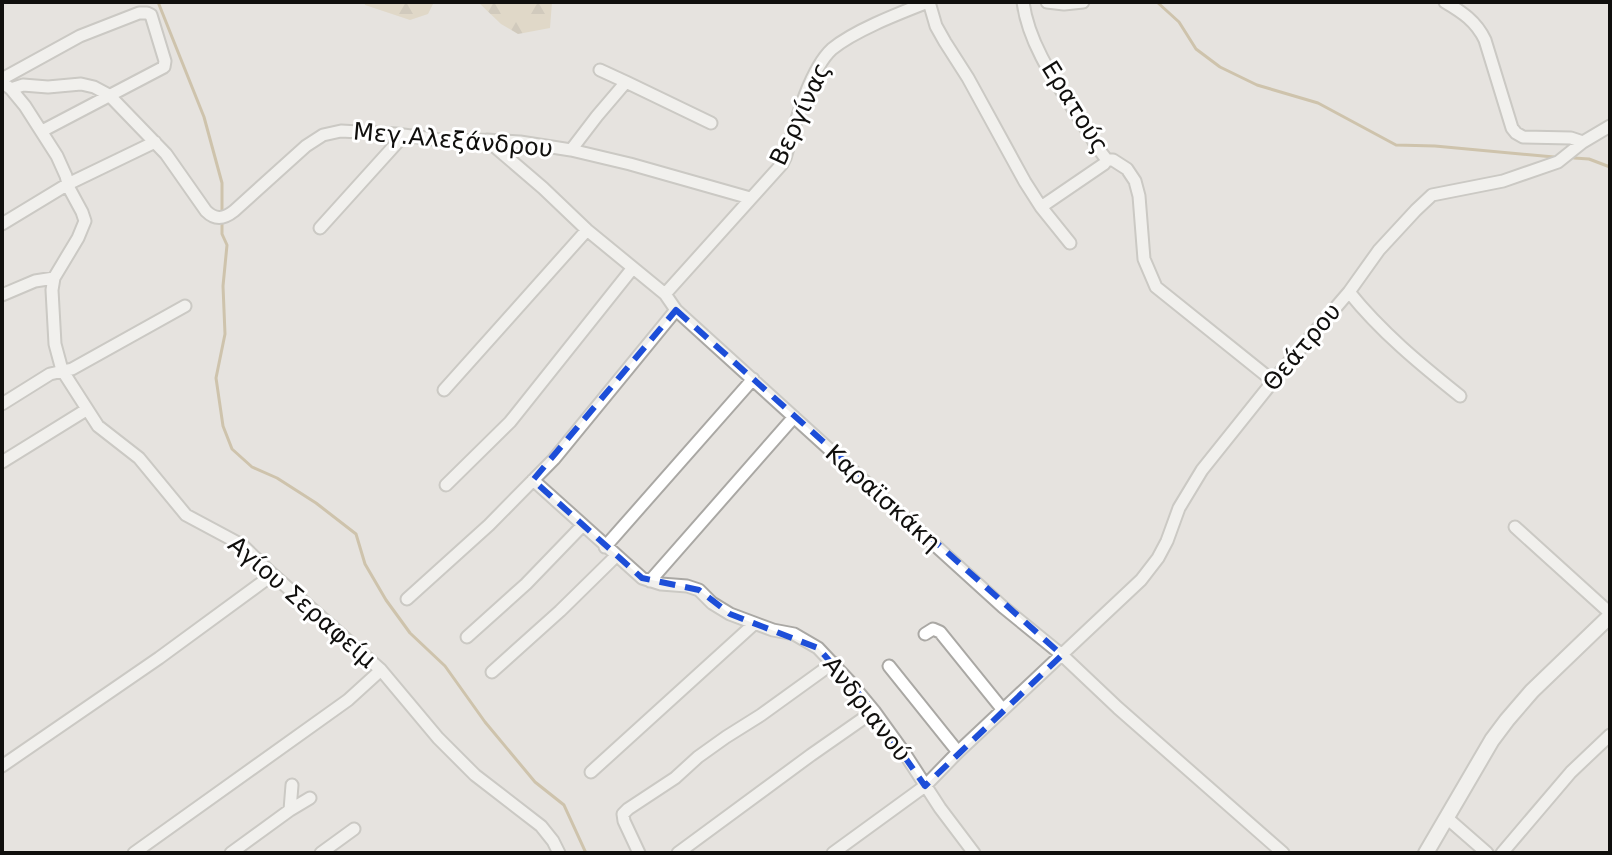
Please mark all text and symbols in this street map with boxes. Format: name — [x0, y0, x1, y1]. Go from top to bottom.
street label: Ερατούς — [1036, 56, 1114, 158]
street label: Βεργίνας — [764, 58, 836, 170]
street label: Μεγ.Αλεξάνδρου — [352, 117, 554, 163]
street label: Θεάτρου — [1257, 297, 1347, 397]
street label: Καραϊσκάκη — [820, 439, 946, 557]
street label: Αγίου Σεραφείμ — [223, 530, 381, 674]
street label: Ανδριανού — [817, 651, 917, 767]

